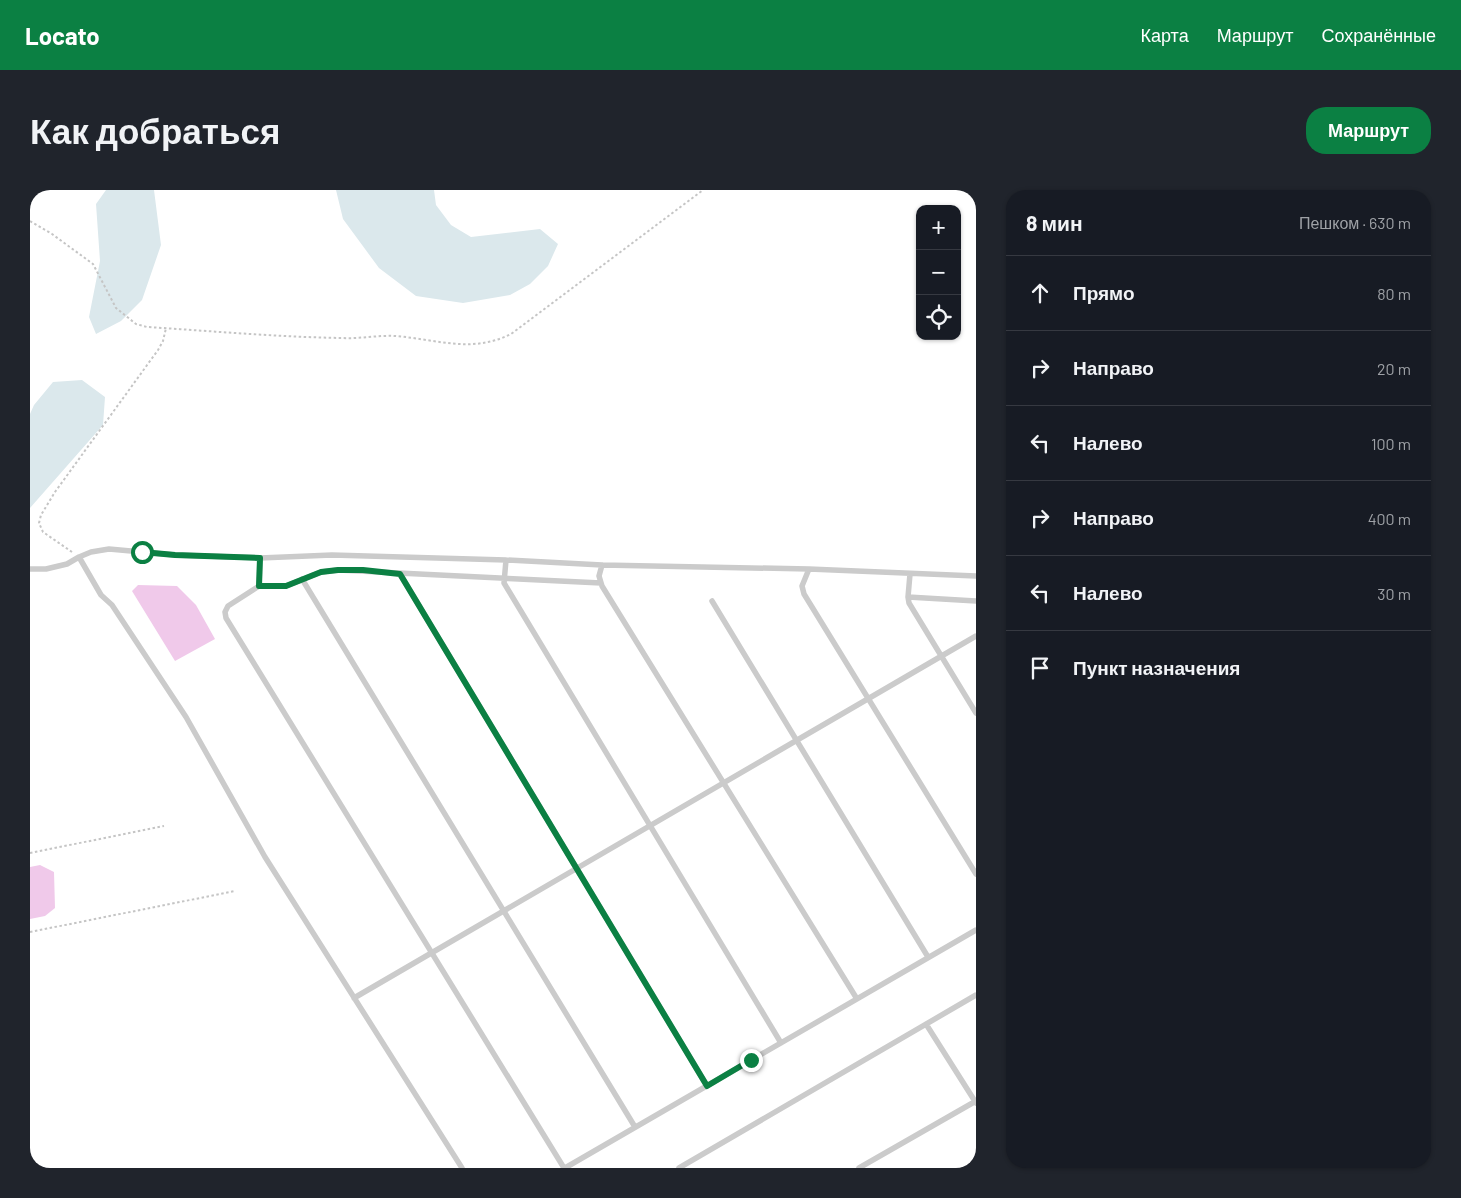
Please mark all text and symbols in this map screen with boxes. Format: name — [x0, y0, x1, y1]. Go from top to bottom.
text: Locato — [25, 21, 100, 50]
text: Карта — [1141, 24, 1189, 46]
text: Маршрут — [1217, 24, 1293, 46]
text: Сохранённые — [1321, 24, 1436, 46]
button: Маршрут — [1306, 107, 1431, 154]
text: Как добраться — [30, 109, 280, 151]
map controls — [916, 205, 961, 340]
button: + — [916, 205, 961, 250]
text: 8 мин — [1026, 210, 1083, 235]
text: Пешком · 630 m — [1299, 213, 1411, 232]
button: − — [916, 250, 961, 295]
icon: ahead — [1026, 279, 1054, 307]
text: Прямо — [1073, 281, 1135, 304]
text: 80 m — [1377, 284, 1411, 303]
button: locate — [916, 295, 961, 340]
icon: right — [1026, 354, 1054, 382]
text: Направо — [1073, 356, 1154, 379]
text: 20 m — [1377, 359, 1411, 378]
icon: left — [1026, 429, 1054, 457]
text: Налево — [1073, 431, 1143, 454]
text: 100 m — [1371, 434, 1411, 453]
icon: right — [1026, 504, 1054, 532]
text: Направо — [1073, 506, 1154, 529]
text: 400 m — [1368, 509, 1411, 528]
route start — [131, 541, 154, 564]
icon: left — [1026, 579, 1054, 607]
text: Налево — [1073, 581, 1143, 604]
text: 30 m — [1377, 584, 1411, 603]
icon: arrive — [1026, 654, 1054, 682]
text: Пункт назначения — [1073, 656, 1240, 679]
route end — [740, 1049, 763, 1072]

